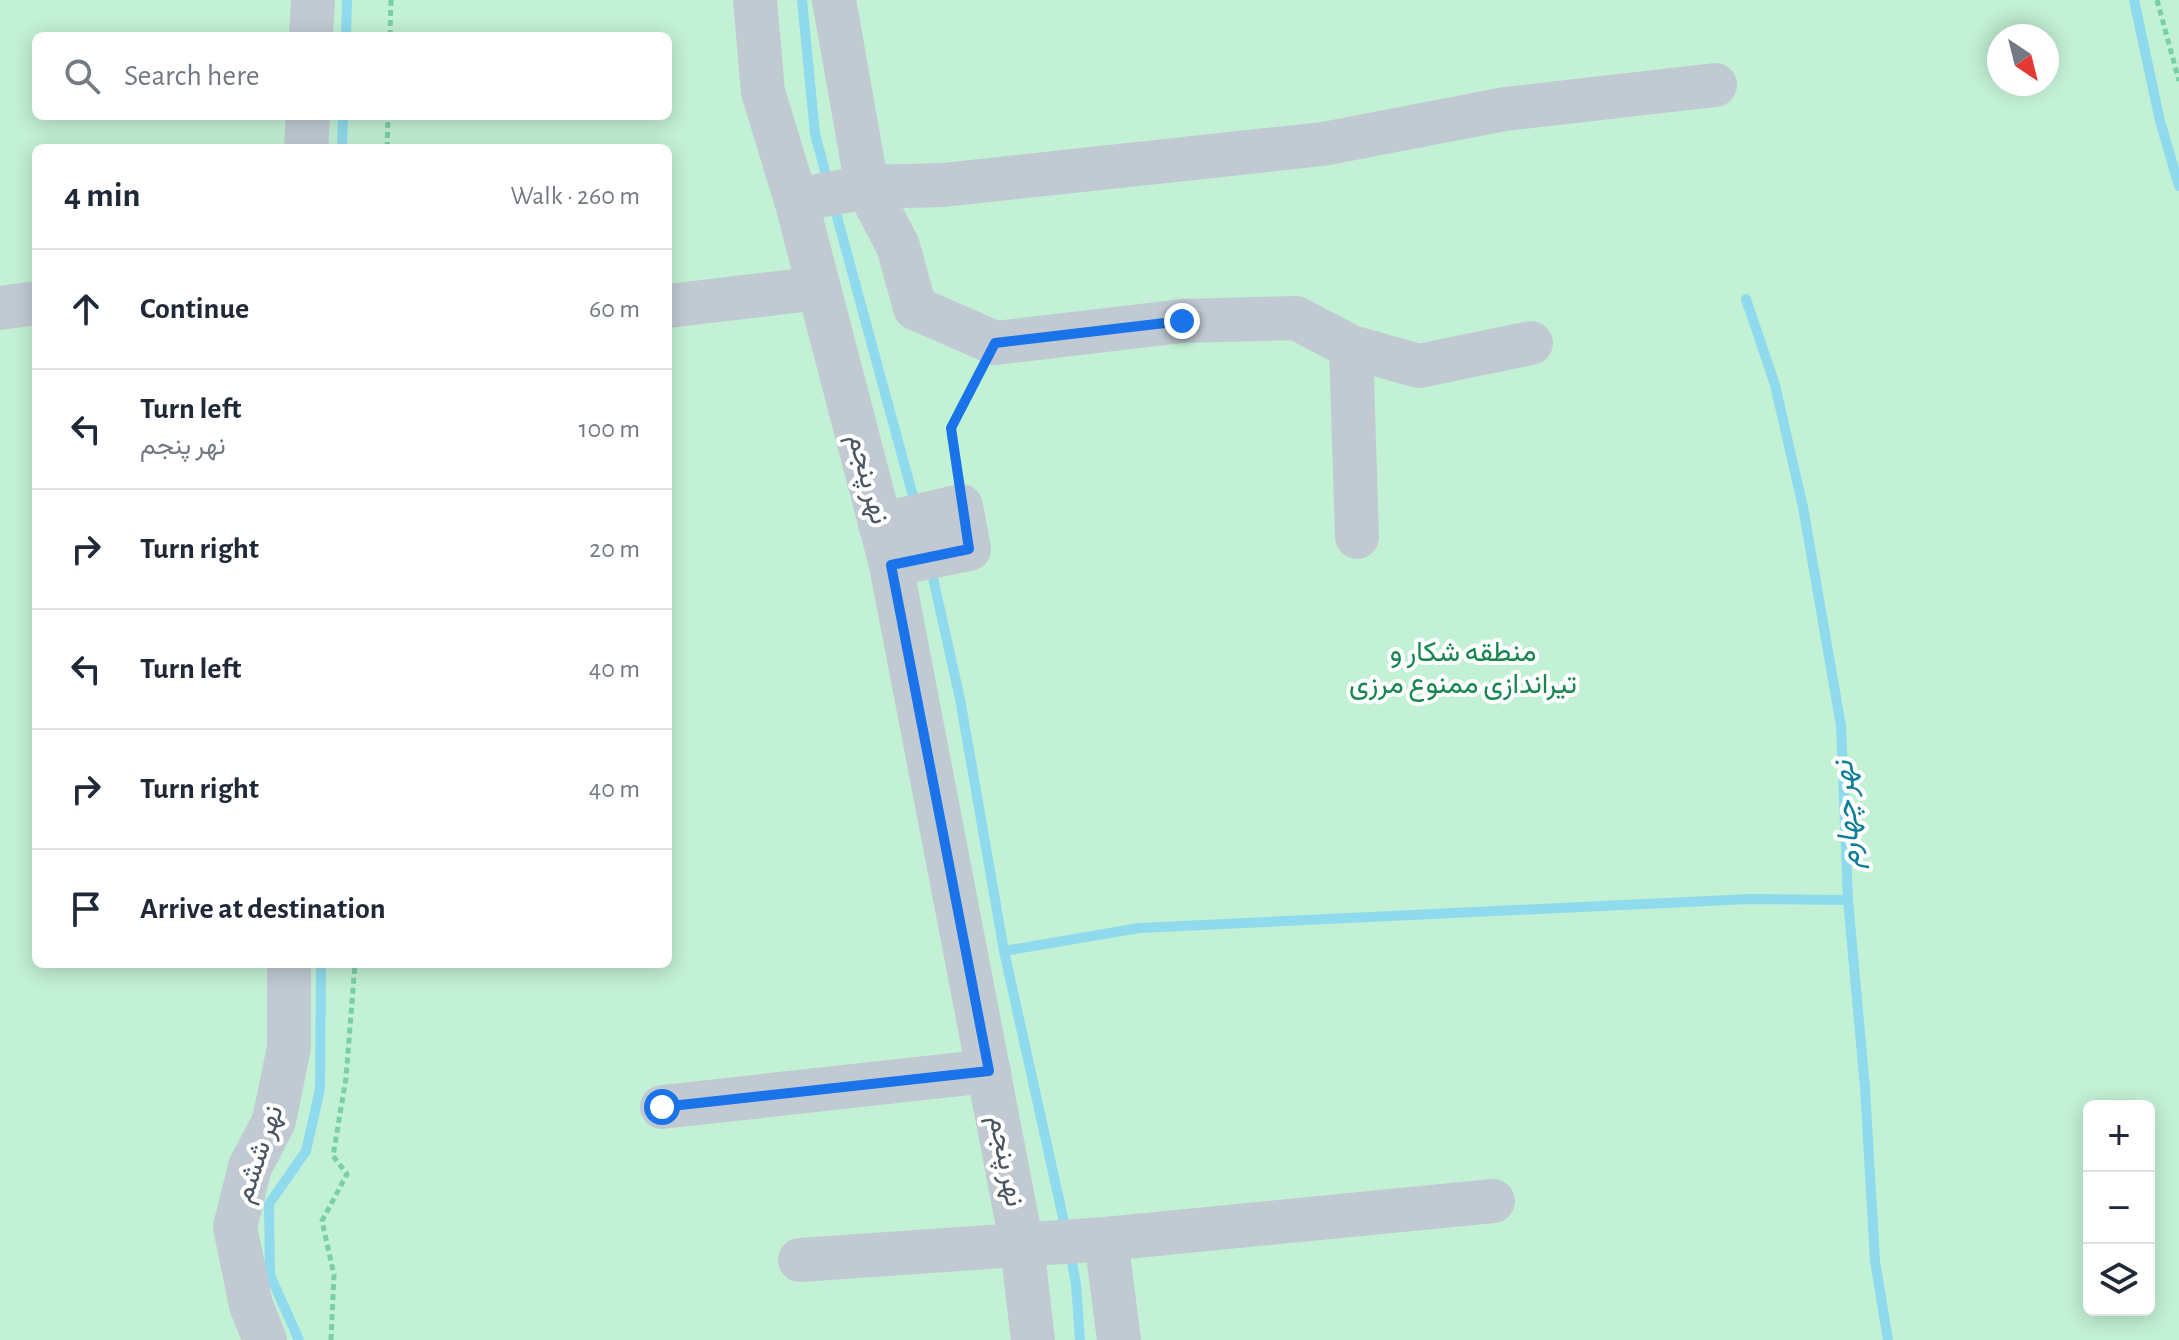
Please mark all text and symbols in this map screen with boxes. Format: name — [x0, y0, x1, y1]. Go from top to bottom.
north arrow — [1987, 24, 2059, 96]
search box — [32, 32, 672, 120]
icon: search — [60, 54, 104, 98]
text: Search here — [124, 61, 260, 91]
text: 4 min — [64, 179, 141, 213]
text: Walk · 260 m — [510, 183, 640, 209]
icon: ahead — [64, 287, 108, 331]
text: Continue — [140, 294, 249, 324]
text: 60 m — [589, 296, 640, 322]
route end — [1164, 303, 1200, 339]
text: Turn left — [140, 394, 241, 424]
icon: left — [64, 407, 108, 451]
text: 100 m — [579, 416, 640, 442]
street label: نهر پنجم — [840, 431, 893, 528]
text: نهر پنجم — [140, 433, 226, 459]
icon: right — [64, 527, 108, 571]
text: Turn right — [140, 534, 259, 564]
text: 20 m — [589, 536, 640, 562]
park label: منطقه شکار و تیراندازی ممنوع مرزی — [1349, 639, 1577, 702]
icon: left — [64, 647, 108, 691]
text: Turn left — [140, 654, 241, 684]
text: 40 m — [589, 656, 640, 682]
water label: نهر چهارم — [1828, 758, 1870, 871]
icon: right — [64, 767, 108, 811]
text: Turn right — [140, 774, 259, 804]
text: 40 m — [589, 776, 640, 802]
icon: arrive — [64, 887, 108, 931]
text: Arrive at destination — [140, 894, 386, 924]
route start — [644, 1089, 680, 1125]
map controls — [2083, 1100, 2155, 1316]
button: + — [2083, 1100, 2155, 1172]
street label: نهر ششم — [229, 1102, 291, 1207]
street label: نهر پنجم — [981, 1113, 1029, 1210]
button: − — [2083, 1172, 2155, 1244]
button: layers — [2083, 1244, 2155, 1316]

